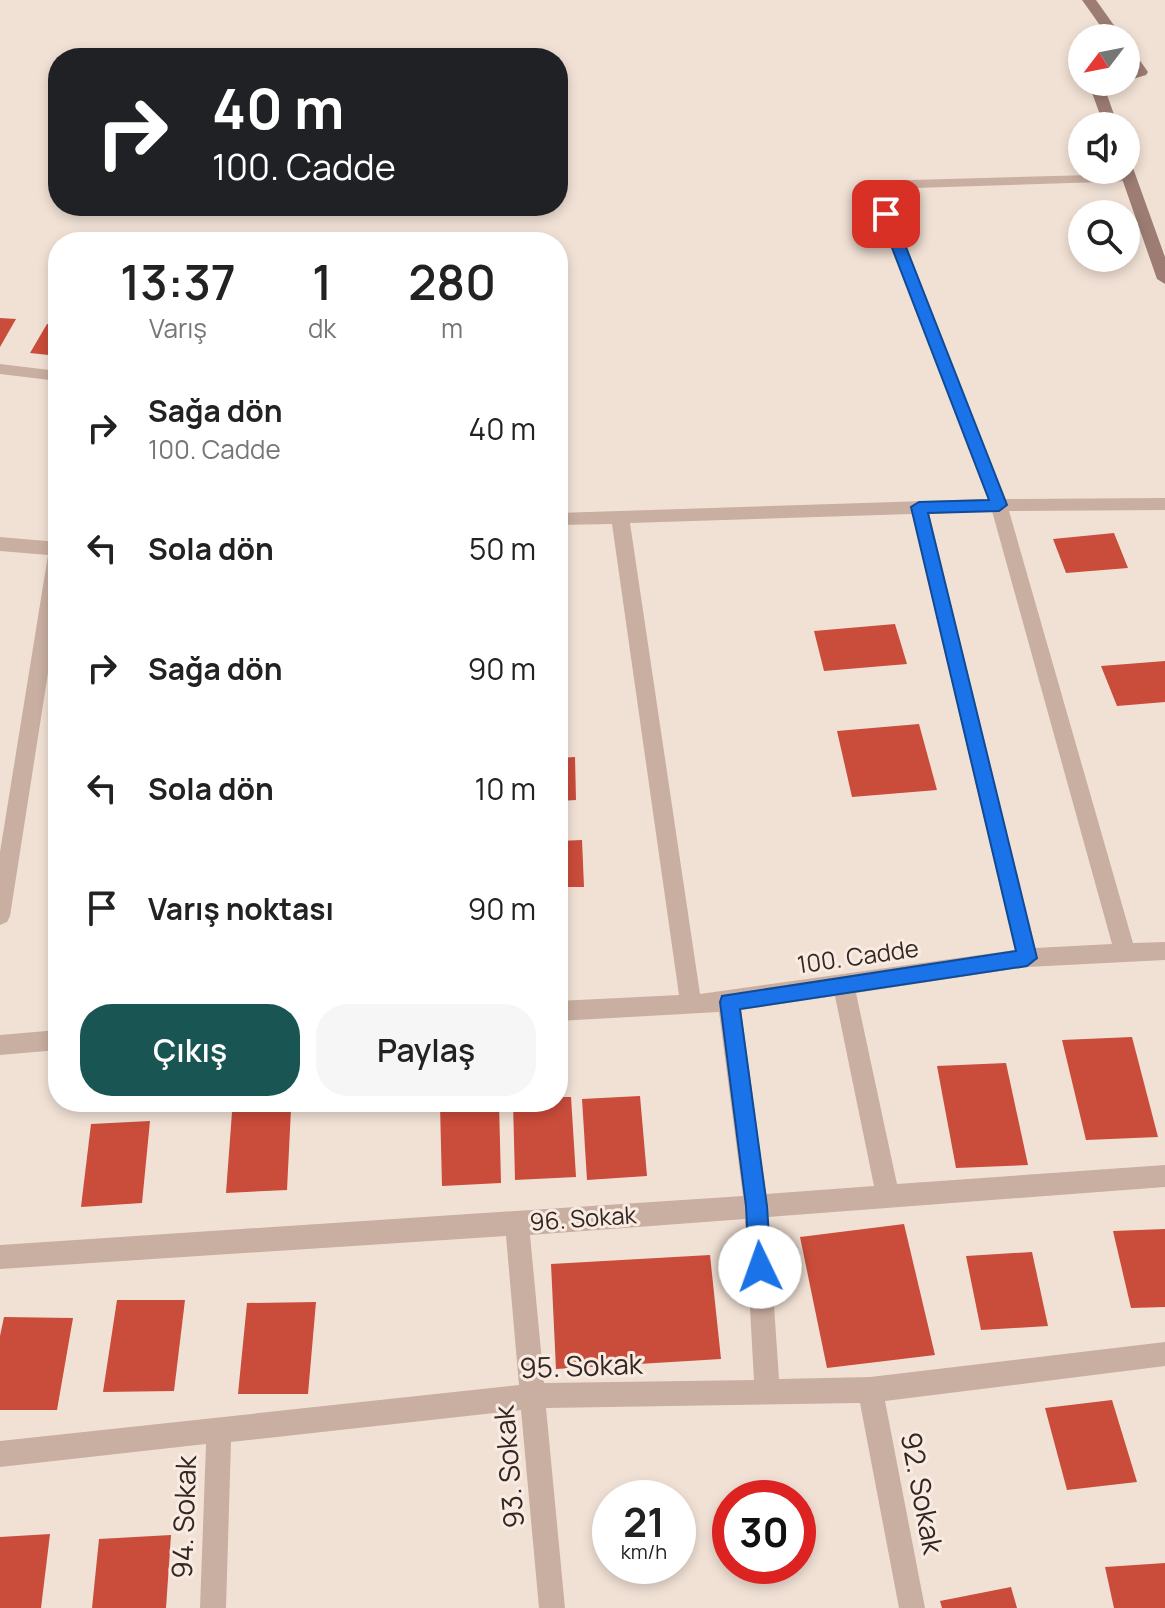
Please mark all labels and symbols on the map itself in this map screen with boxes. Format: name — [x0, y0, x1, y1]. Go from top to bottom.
north arrow — [1068, 24, 1140, 96]
pin — [852, 180, 920, 248]
street label: 100. Cadde — [795, 931, 921, 980]
street label: 96. Sokak — [528, 1197, 638, 1238]
position arrow — [718, 1225, 802, 1309]
street label: 95. Sokak — [519, 1344, 644, 1386]
street label: 93. Sokak — [484, 1403, 532, 1530]
street label: 92. Sokak — [893, 1429, 954, 1558]
street label: 94. Sokak — [162, 1454, 204, 1579]
speed limit sign: 30 — [712, 1480, 816, 1584]

